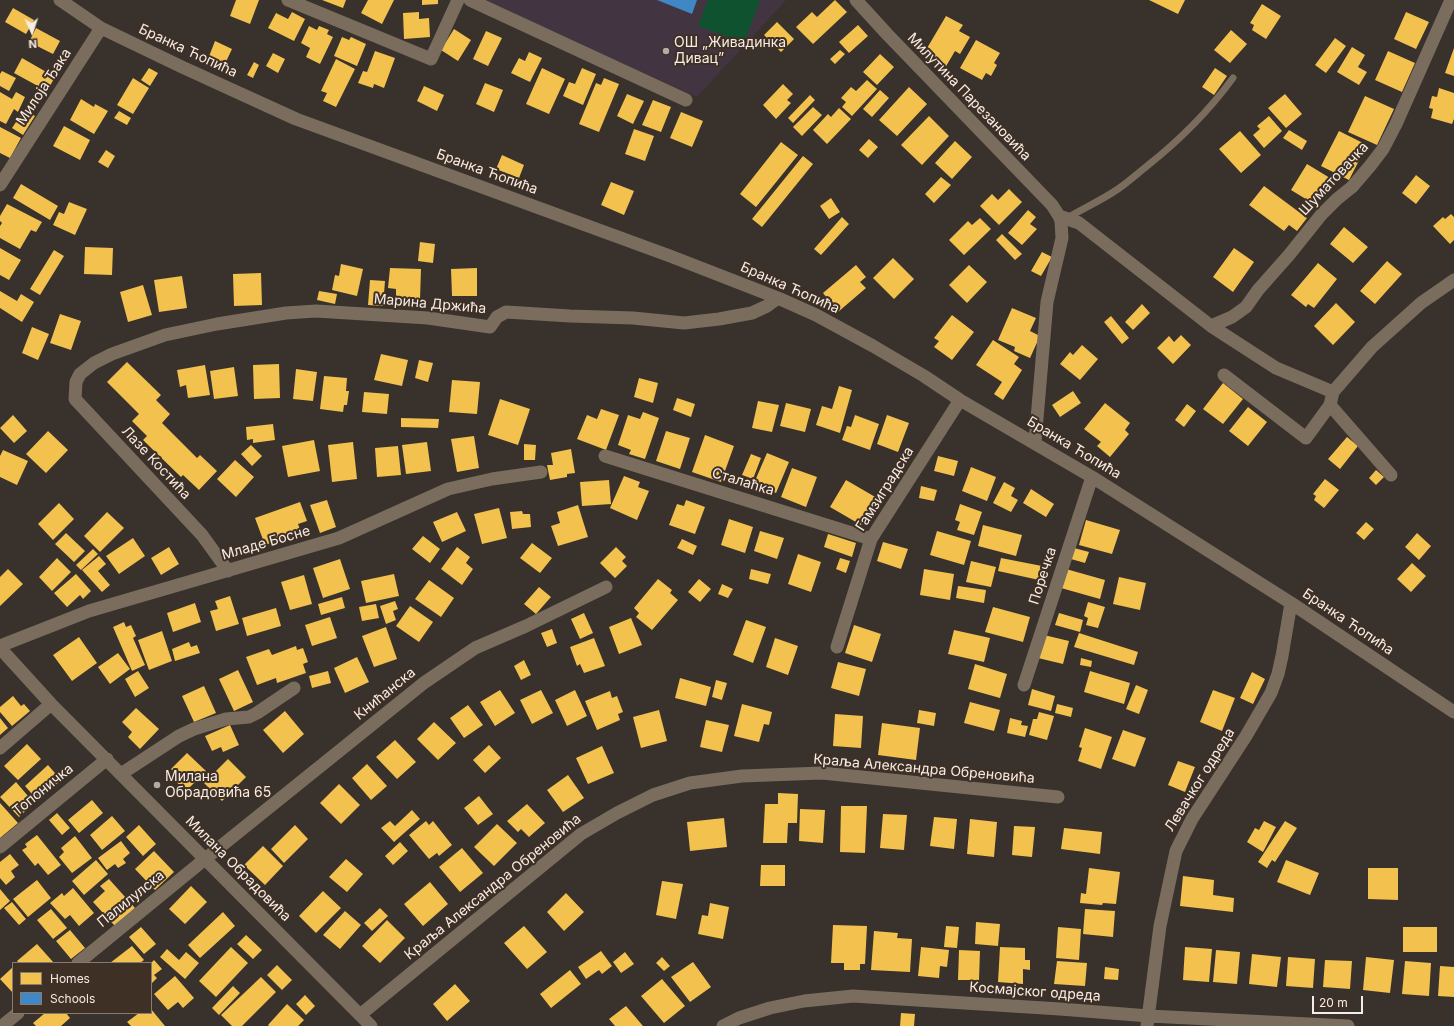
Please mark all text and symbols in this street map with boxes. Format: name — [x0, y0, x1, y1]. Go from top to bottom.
north arrow — [12, 12, 52, 52]
street label: Бранка Ћопића — [136, 21, 240, 81]
street label: Милутина Парезановића — [904, 30, 1034, 164]
place label: ОШ „Живадинка Дивац” — [674, 35, 786, 68]
text: N — [28, 37, 37, 51]
street label: Милоја Ђака — [13, 46, 75, 128]
marker: ОШ „Живадинка Дивац” — [661, 46, 671, 56]
street label: Шуматовачка — [1296, 139, 1372, 219]
street label: Бранка Ћопића — [434, 146, 540, 198]
street label: Бранка Ћопића — [738, 259, 842, 317]
street label: Марина Држића — [373, 291, 487, 317]
street label: Бранка Ћопића — [1024, 413, 1124, 483]
street label: Лазе Костића — [118, 423, 194, 503]
street label: Гамзиградска — [852, 444, 918, 534]
street label: Сталаћка — [710, 465, 776, 499]
street label: Младе Босне — [220, 522, 312, 564]
street label: Поречка — [1026, 545, 1060, 607]
street label: Бранка Ћопића — [1299, 585, 1397, 659]
street label: Книћанска — [351, 664, 419, 724]
street label: Левачког одреда — [1161, 725, 1239, 835]
street label: Краља Александра Обреновића — [813, 751, 1035, 787]
street label: Топоничка — [9, 760, 77, 820]
place label: Милана Обрадовића 65 — [165, 769, 271, 802]
marker: Милана Обрадовића 65 — [152, 780, 162, 790]
street label: Краља Александра Обреновића — [401, 811, 585, 963]
street label: Милана Обрадовића — [182, 813, 294, 925]
street label: Палилулска — [94, 867, 168, 931]
legend — [12, 962, 152, 1014]
text: Homes — [50, 971, 90, 986]
street label: Космајског одреда — [969, 979, 1101, 1005]
scale bar — [1314, 988, 1365, 1014]
text: Schools — [50, 991, 95, 1006]
text: 20 m — [1319, 995, 1348, 1010]

